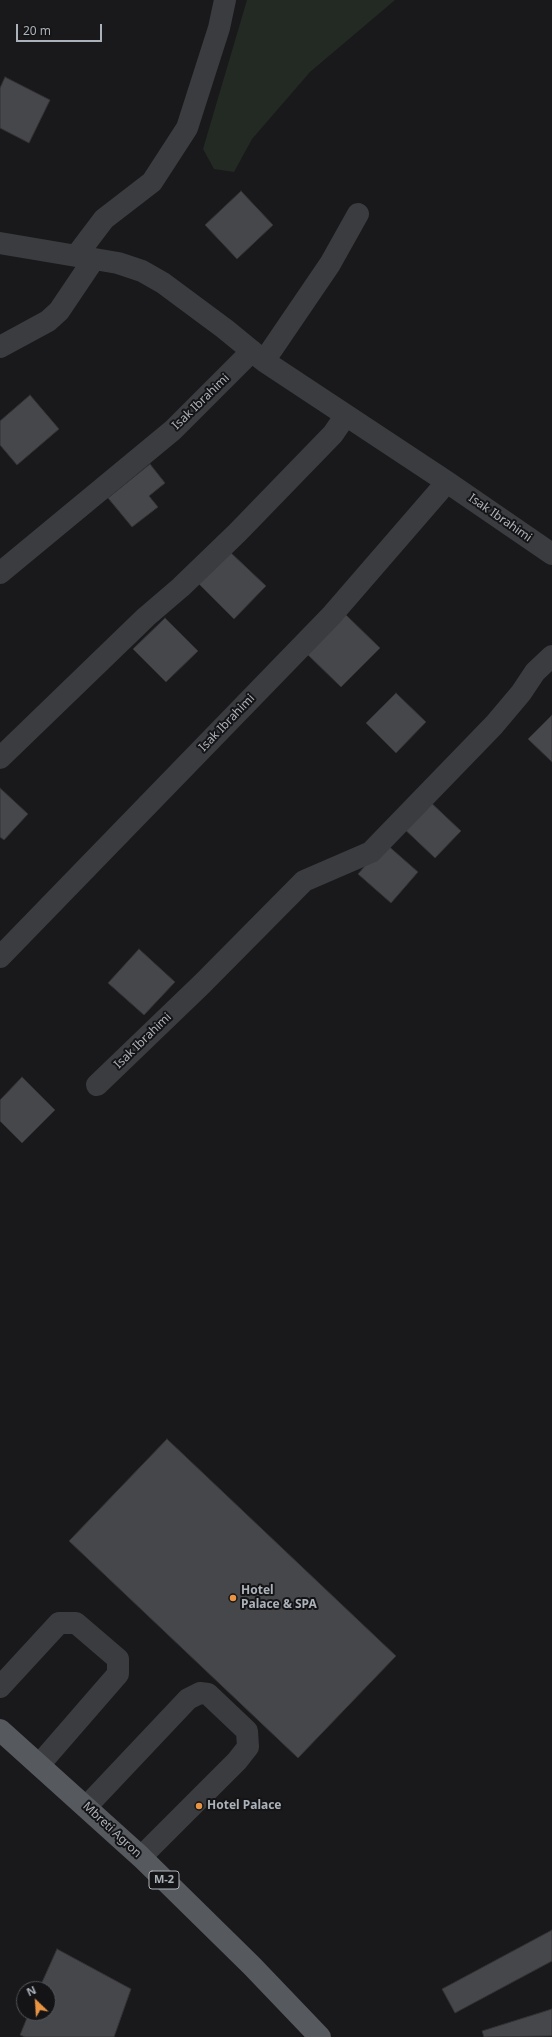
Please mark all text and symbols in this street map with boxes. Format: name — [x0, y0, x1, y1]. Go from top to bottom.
scale bar — [18, 16, 104, 42]
text: 20 m — [23, 22, 51, 39]
street label: Isak Ibrahimi — [169, 371, 233, 433]
street label: Isak Ibrahimi — [466, 491, 534, 545]
street label: Isak Ibrahimi — [196, 691, 258, 755]
street label: Isak Ibrahimi — [111, 1010, 175, 1072]
place label: Hotel Palace & SPA — [241, 1584, 317, 1612]
marker: Hotel Palace & SPA — [228, 1593, 238, 1603]
street label: Mbreti Agron — [80, 1799, 144, 1861]
place label: Hotel Palace — [207, 1799, 282, 1813]
marker: Hotel Palace — [194, 1801, 204, 1811]
road number: M-2 — [149, 1871, 179, 1889]
north arrow — [16, 1981, 56, 2021]
text: N — [24, 1982, 38, 1999]

